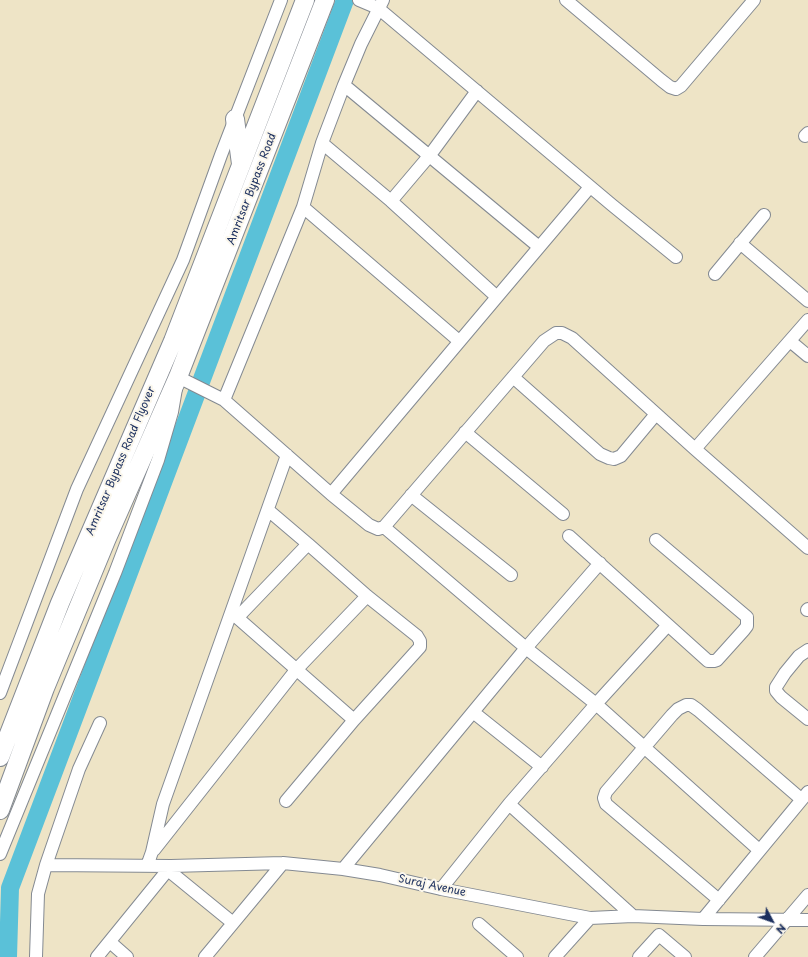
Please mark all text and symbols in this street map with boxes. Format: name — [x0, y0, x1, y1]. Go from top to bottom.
street label: Amritsar Bypass Road — [225, 131, 279, 247]
street label: Amritsar Bypass Road Flyover — [84, 385, 158, 537]
street label: Suraj Avenue — [397, 872, 467, 900]
north arrow — [752, 901, 792, 941]
text: N — [772, 920, 791, 938]

